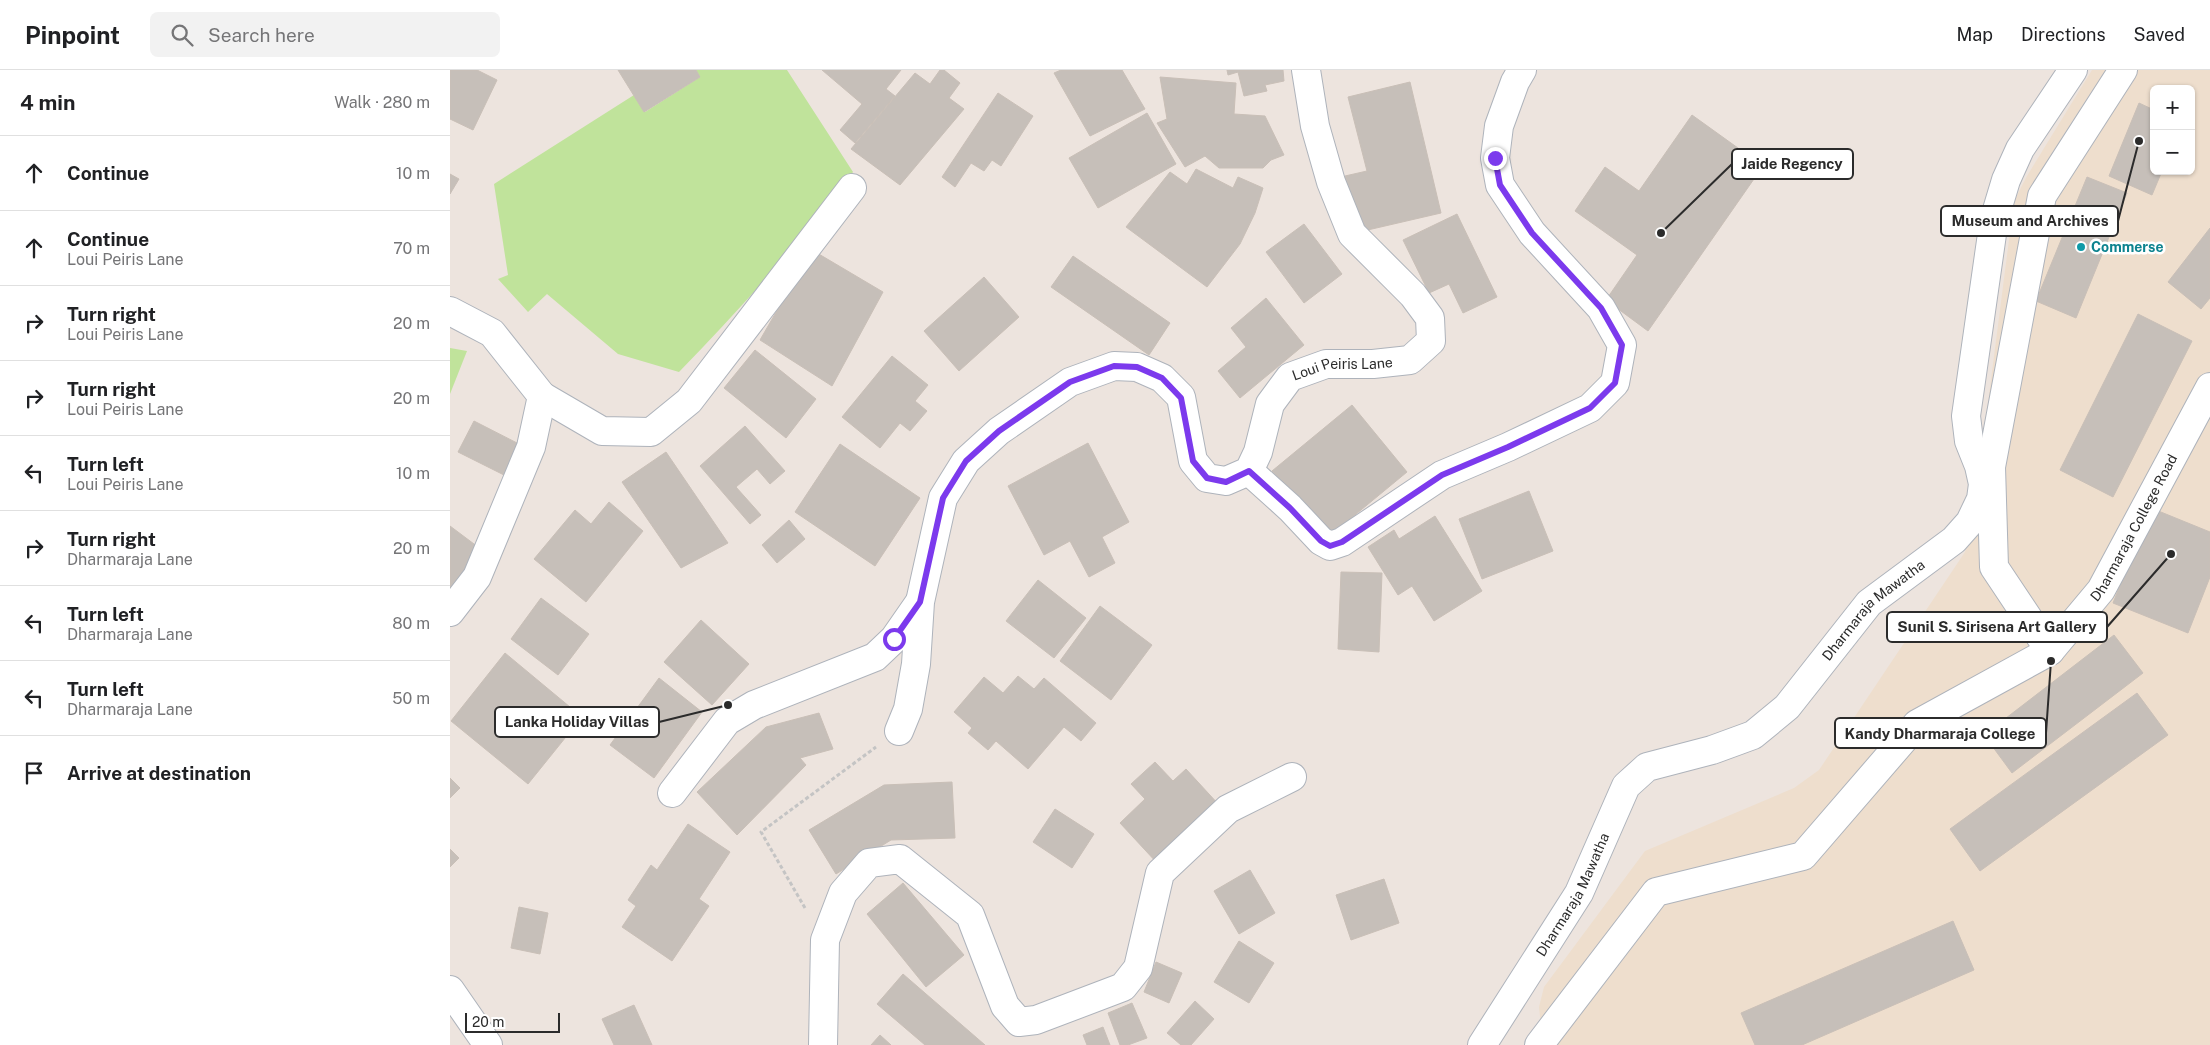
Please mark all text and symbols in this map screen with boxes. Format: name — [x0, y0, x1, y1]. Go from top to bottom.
search box — [150, 12, 500, 57]
text: Pinpoint — [25, 21, 120, 49]
icon: search — [168, 21, 196, 49]
text: Search here — [208, 24, 315, 46]
text: Map — [1956, 24, 1993, 45]
text: Directions — [2021, 24, 2106, 45]
text: Saved — [2134, 24, 2185, 45]
map controls — [2150, 85, 2195, 175]
button: + — [2150, 85, 2195, 130]
text: 4 min — [20, 90, 75, 115]
text: Walk · 280 m — [334, 93, 430, 112]
button: − — [2150, 130, 2195, 175]
route end — [1484, 147, 1507, 170]
callout: Jaide Regency — [1732, 149, 1853, 179]
text: Jaide Regency — [1741, 155, 1843, 172]
icon: ahead — [20, 159, 48, 187]
text: Continue — [67, 162, 149, 184]
text: 10 m — [396, 164, 430, 183]
callout: Museum and Archives — [1941, 206, 2118, 236]
text: Museum and Archives — [1951, 212, 2109, 229]
text: Continue — [67, 228, 149, 250]
icon: ahead — [20, 234, 48, 262]
text: 70 m — [393, 239, 430, 258]
place label: Commerse — [2091, 239, 2163, 255]
marker: Commerse — [2075, 241, 2087, 253]
text: Loui Peiris Lane — [67, 250, 184, 269]
text: Turn right — [67, 303, 156, 325]
icon: right — [20, 309, 48, 337]
text: 20 m — [393, 314, 430, 333]
text: Loui Peiris Lane — [67, 325, 184, 344]
street label: Loui Peiris Lane — [1290, 354, 1393, 384]
text: Turn right — [67, 378, 156, 400]
icon: right — [20, 384, 48, 412]
text: 20 m — [393, 389, 430, 408]
text: Loui Peiris Lane — [67, 400, 184, 419]
street label: Dharmaraja College Road — [2087, 452, 2180, 604]
text: Turn left — [67, 453, 144, 475]
icon: left — [20, 459, 48, 487]
text: 10 m — [396, 464, 430, 483]
text: Loui Peiris Lane — [67, 475, 184, 494]
text: Turn right — [67, 528, 156, 550]
icon: right — [20, 534, 48, 562]
text: 20 m — [393, 539, 430, 558]
text: Dharmaraja Lane — [67, 550, 193, 569]
street label: Dharmaraja Mawatha — [1819, 557, 1928, 664]
text: Turn left — [67, 603, 144, 625]
icon: left — [20, 609, 48, 637]
callout: Sunil S. Sirisena Art Gallery — [1887, 612, 2107, 642]
text: 80 m — [392, 614, 430, 633]
text: Sunil S. Sirisena Art Gallery — [1897, 618, 2097, 635]
text: Dharmaraja Lane — [67, 625, 193, 644]
route start — [883, 628, 906, 651]
text: Turn left — [67, 678, 144, 700]
icon: left — [20, 684, 48, 712]
text: 50 m — [392, 689, 430, 708]
text: Dharmaraja Lane — [67, 700, 193, 719]
callout: Lanka Holiday Villas — [495, 707, 659, 737]
text: Lanka Holiday Villas — [505, 713, 649, 730]
callout: Kandy Dharmaraja College — [1835, 718, 2046, 748]
text: Kandy Dharmaraja College — [1845, 725, 2035, 742]
icon: arrive — [20, 759, 48, 787]
text: Arrive at destination — [67, 762, 251, 784]
street label: Dharmaraja Mawatha — [1533, 831, 1612, 959]
scale bar — [465, 1010, 560, 1033]
text: 20 m — [472, 1014, 504, 1030]

